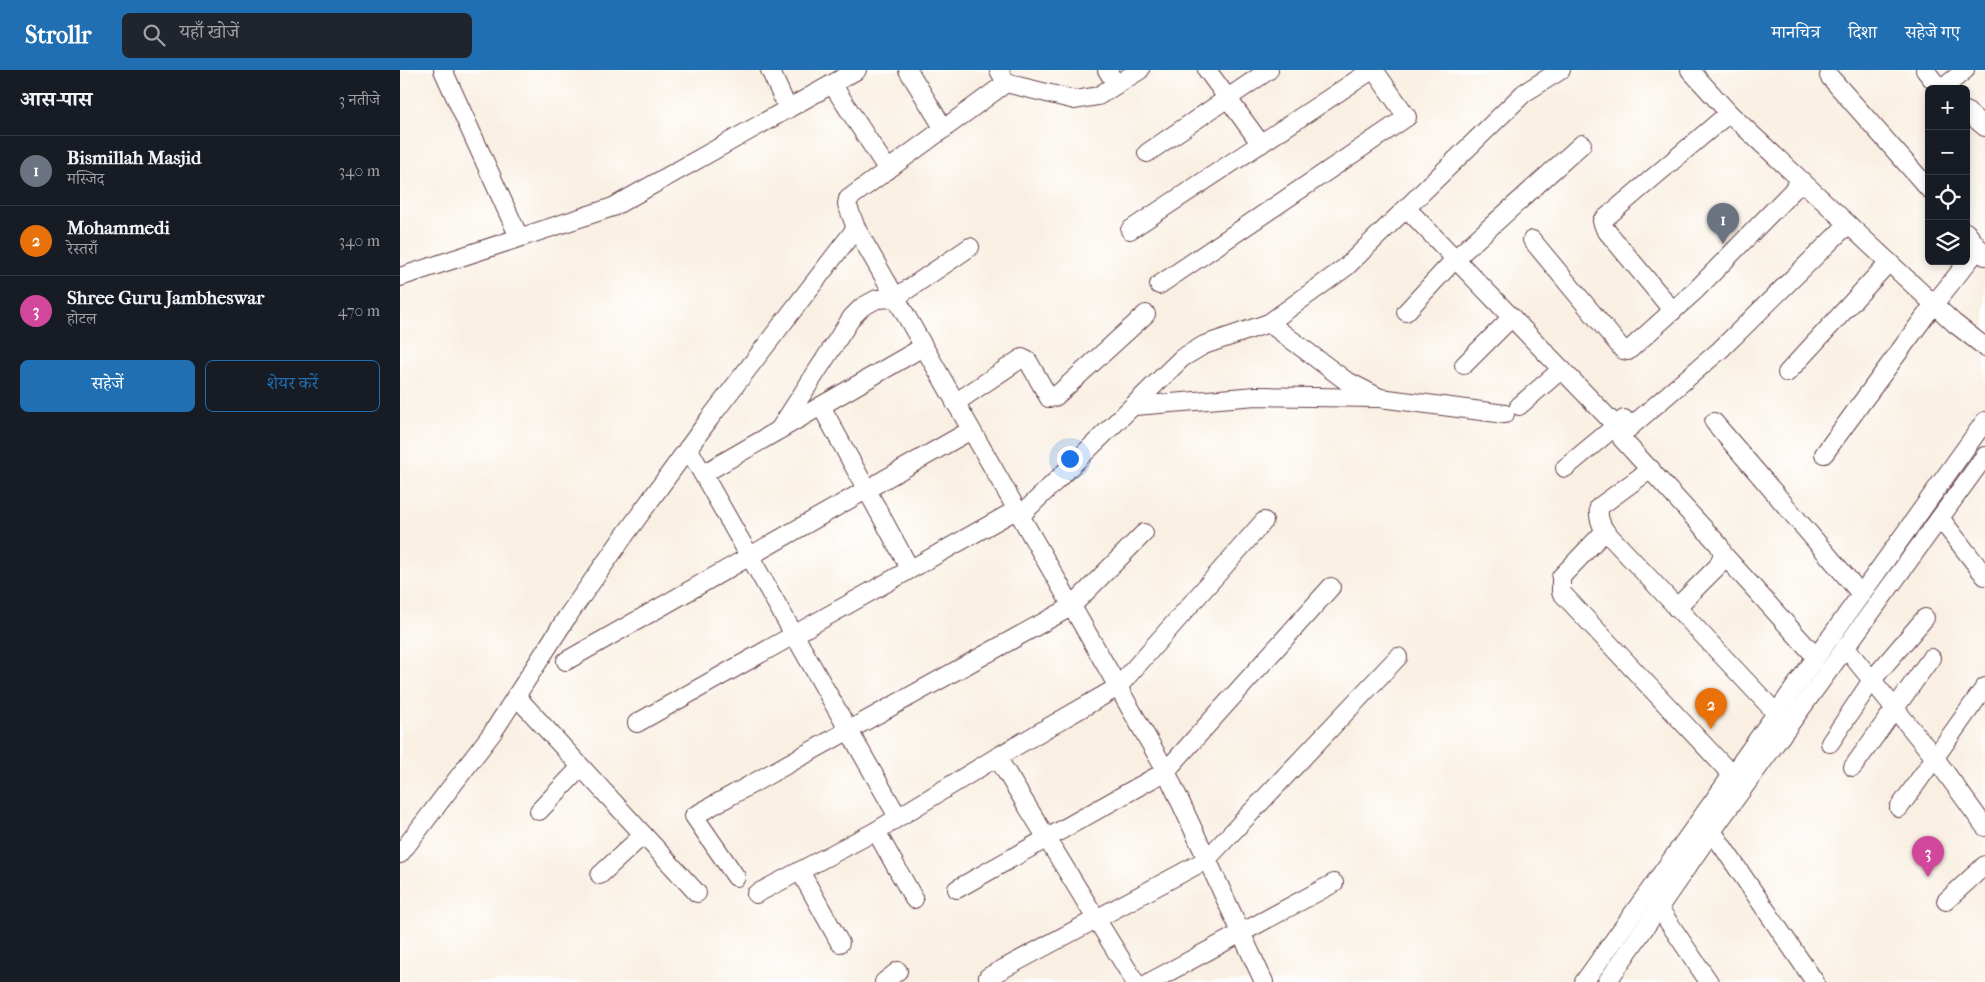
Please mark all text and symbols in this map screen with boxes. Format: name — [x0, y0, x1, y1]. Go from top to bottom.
search box — [122, 13, 472, 58]
text: Strollr — [25, 21, 92, 49]
icon: search — [140, 21, 168, 49]
text: यहाँ खोजें — [180, 21, 239, 43]
text: मानचित्र — [1772, 22, 1820, 43]
text: दिशा — [1848, 22, 1877, 43]
text: सहेजे गए — [1905, 22, 1960, 43]
map controls — [1925, 85, 1970, 265]
button: + — [1925, 85, 1970, 130]
text: आस-पास — [20, 87, 92, 111]
text: 3 नतीजे — [339, 90, 380, 109]
button: − — [1925, 130, 1970, 175]
text: Bismillah Masjid — [67, 147, 201, 169]
text: 1 — [33, 161, 39, 180]
text: 340 m — [338, 161, 380, 180]
text: मस्जिद — [67, 169, 104, 188]
button: locate — [1925, 175, 1970, 220]
pin: 1 — [1707, 203, 1739, 244]
text: Mohammedi — [67, 217, 170, 239]
button: layers — [1925, 220, 1970, 265]
text: 2 — [32, 231, 40, 250]
text: 340 m — [338, 231, 380, 250]
text: रेस्तराँ — [67, 239, 98, 258]
text: Shree Guru Jambheswar — [67, 287, 264, 309]
text: 3 — [33, 301, 39, 320]
text: 470 m — [338, 301, 380, 320]
text: होटल — [67, 309, 96, 328]
button: सहेजें — [20, 360, 195, 412]
button: शेयर करें — [205, 360, 380, 412]
your location — [1057, 446, 1083, 472]
pin: 2 — [1695, 688, 1727, 729]
pin: 3 — [1912, 836, 1944, 877]

